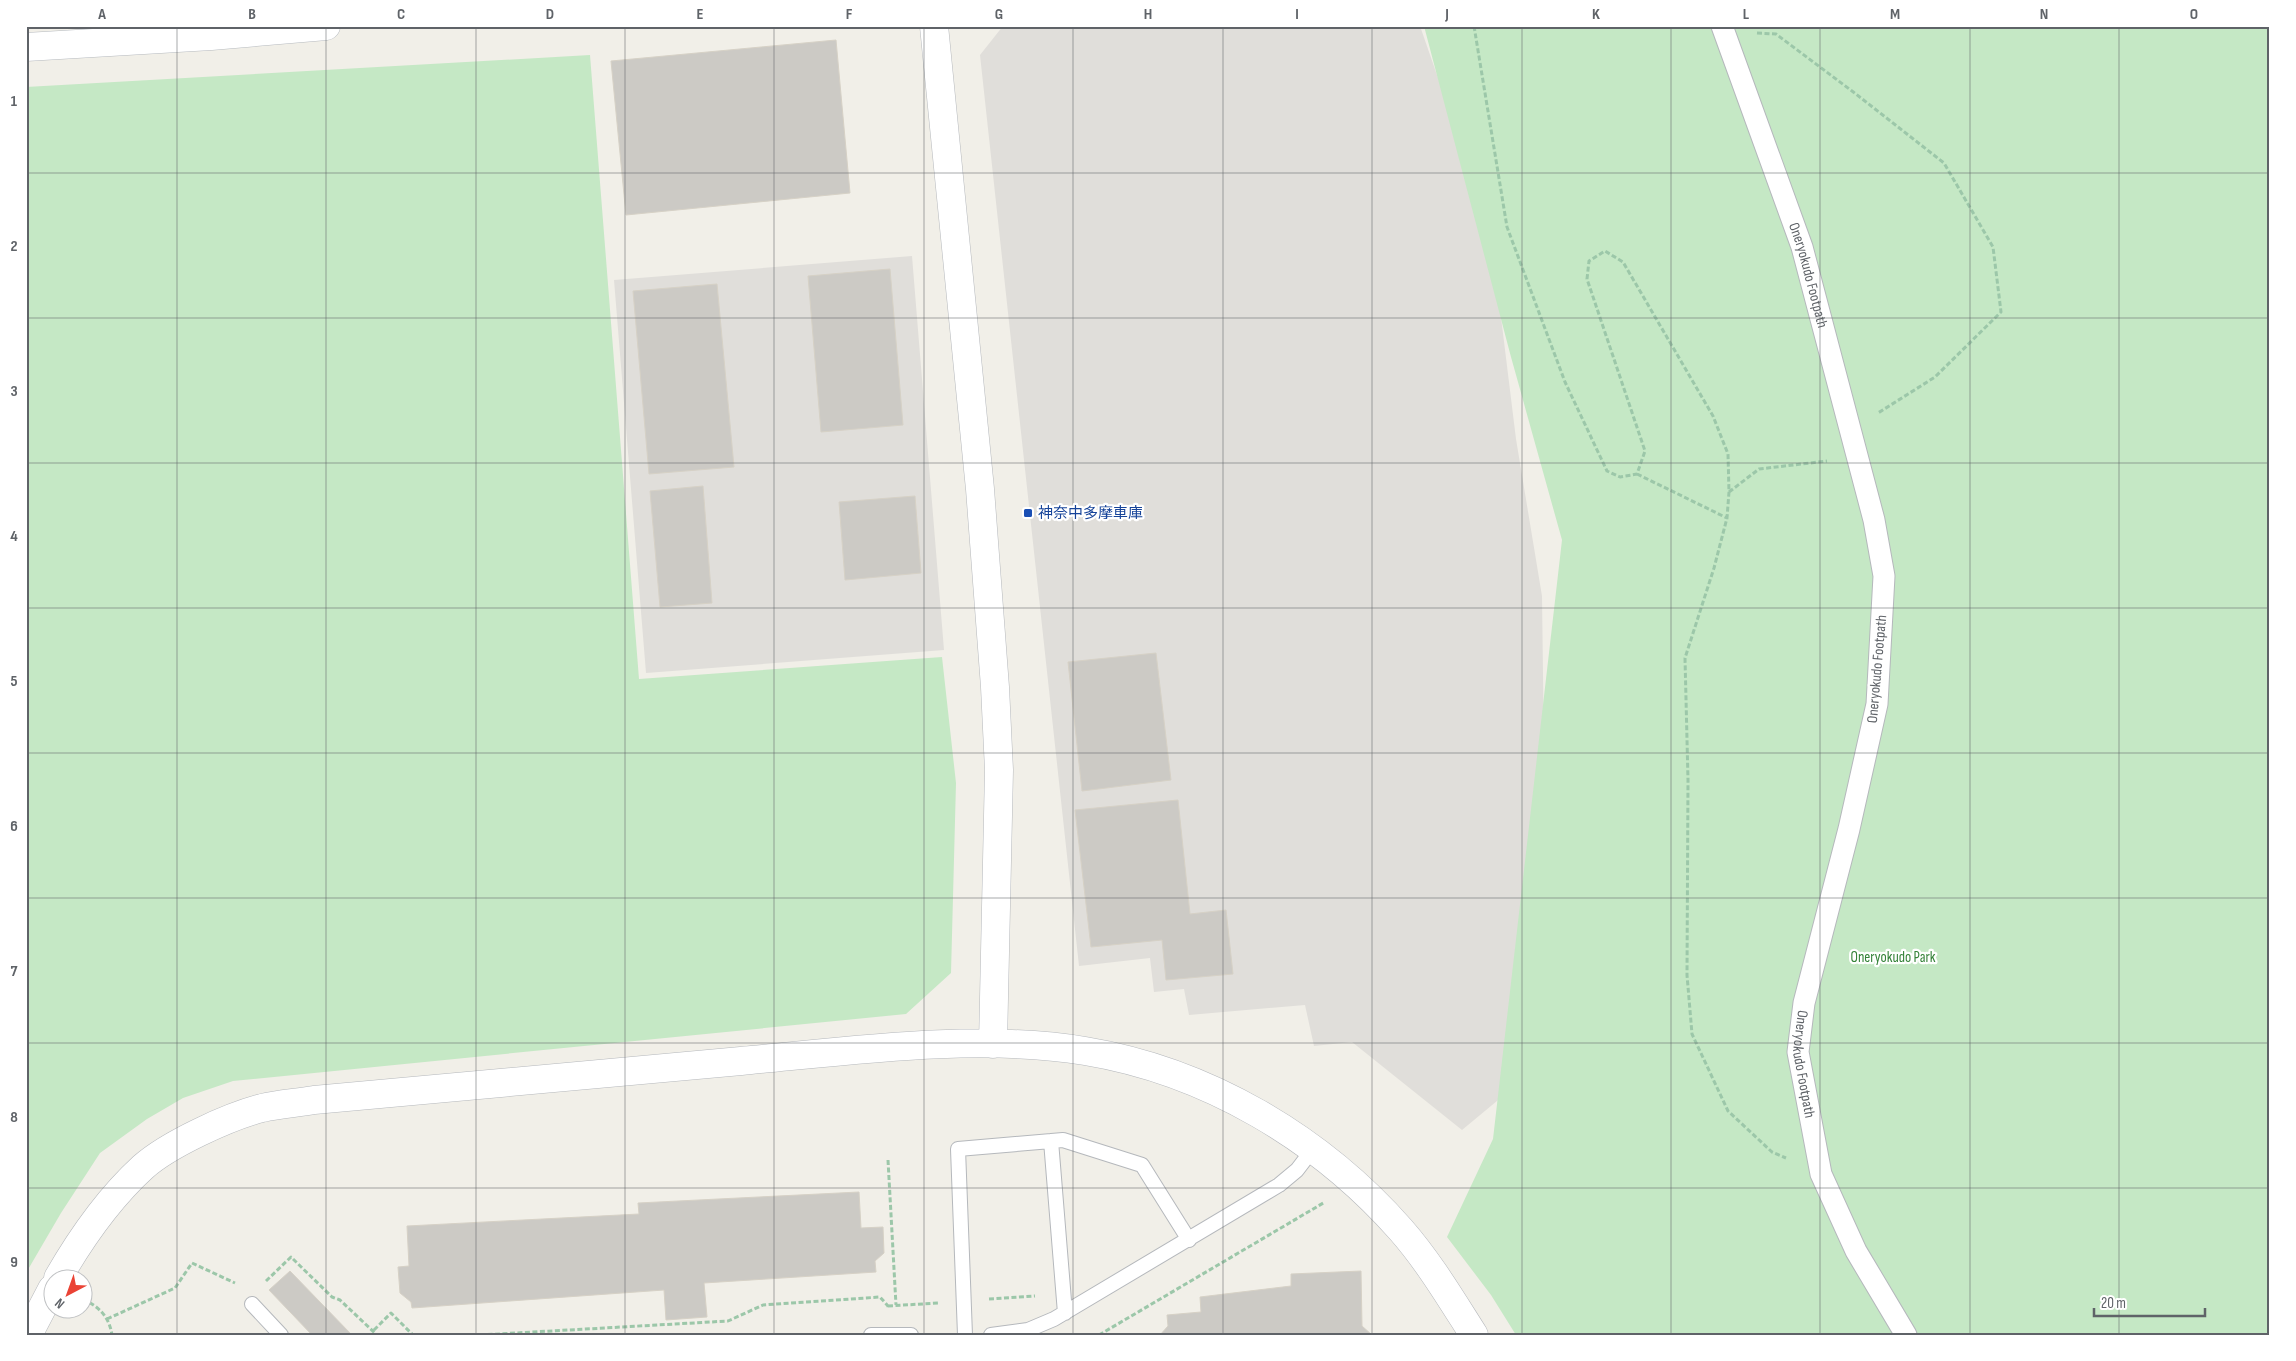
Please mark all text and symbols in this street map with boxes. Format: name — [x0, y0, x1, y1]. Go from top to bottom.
text: A — [97, 5, 106, 24]
text: B — [248, 5, 256, 24]
text: C — [397, 5, 405, 24]
text: D — [546, 5, 554, 24]
text: E — [697, 5, 704, 24]
text: F — [846, 5, 853, 24]
text: G — [995, 5, 1003, 24]
text: H — [1144, 5, 1152, 24]
text: I — [1295, 5, 1299, 24]
text: J — [1444, 5, 1449, 24]
text: K — [1592, 5, 1600, 24]
text: L — [1743, 5, 1750, 24]
text: M — [1890, 5, 1900, 24]
text: N — [2040, 5, 2048, 24]
text: O — [2190, 5, 2198, 24]
text: 1 — [11, 92, 18, 111]
street label: Oneryokudo Footpath — [1784, 220, 1832, 330]
text: 2 — [10, 237, 18, 256]
text: 3 — [10, 382, 18, 401]
place label: 神奈中多摩車庫 — [1038, 504, 1143, 523]
marker: 神奈中多摩車庫 — [1022, 507, 1034, 519]
text: 4 — [10, 527, 18, 546]
street label: Oneryokudo Footpath — [1863, 614, 1891, 724]
text: 5 — [10, 672, 18, 691]
text: 6 — [10, 817, 18, 836]
park label: Oneryokudo Park — [1851, 948, 1936, 967]
text: 7 — [11, 962, 18, 981]
street label: Oneryokudo Footpath — [1789, 1009, 1820, 1119]
text: 8 — [10, 1108, 18, 1127]
text: 9 — [10, 1253, 18, 1272]
north arrow — [42, 1268, 92, 1318]
scale bar — [2094, 1286, 2205, 1318]
text: 20 m — [2101, 1294, 2126, 1313]
text: N — [51, 1295, 68, 1312]

